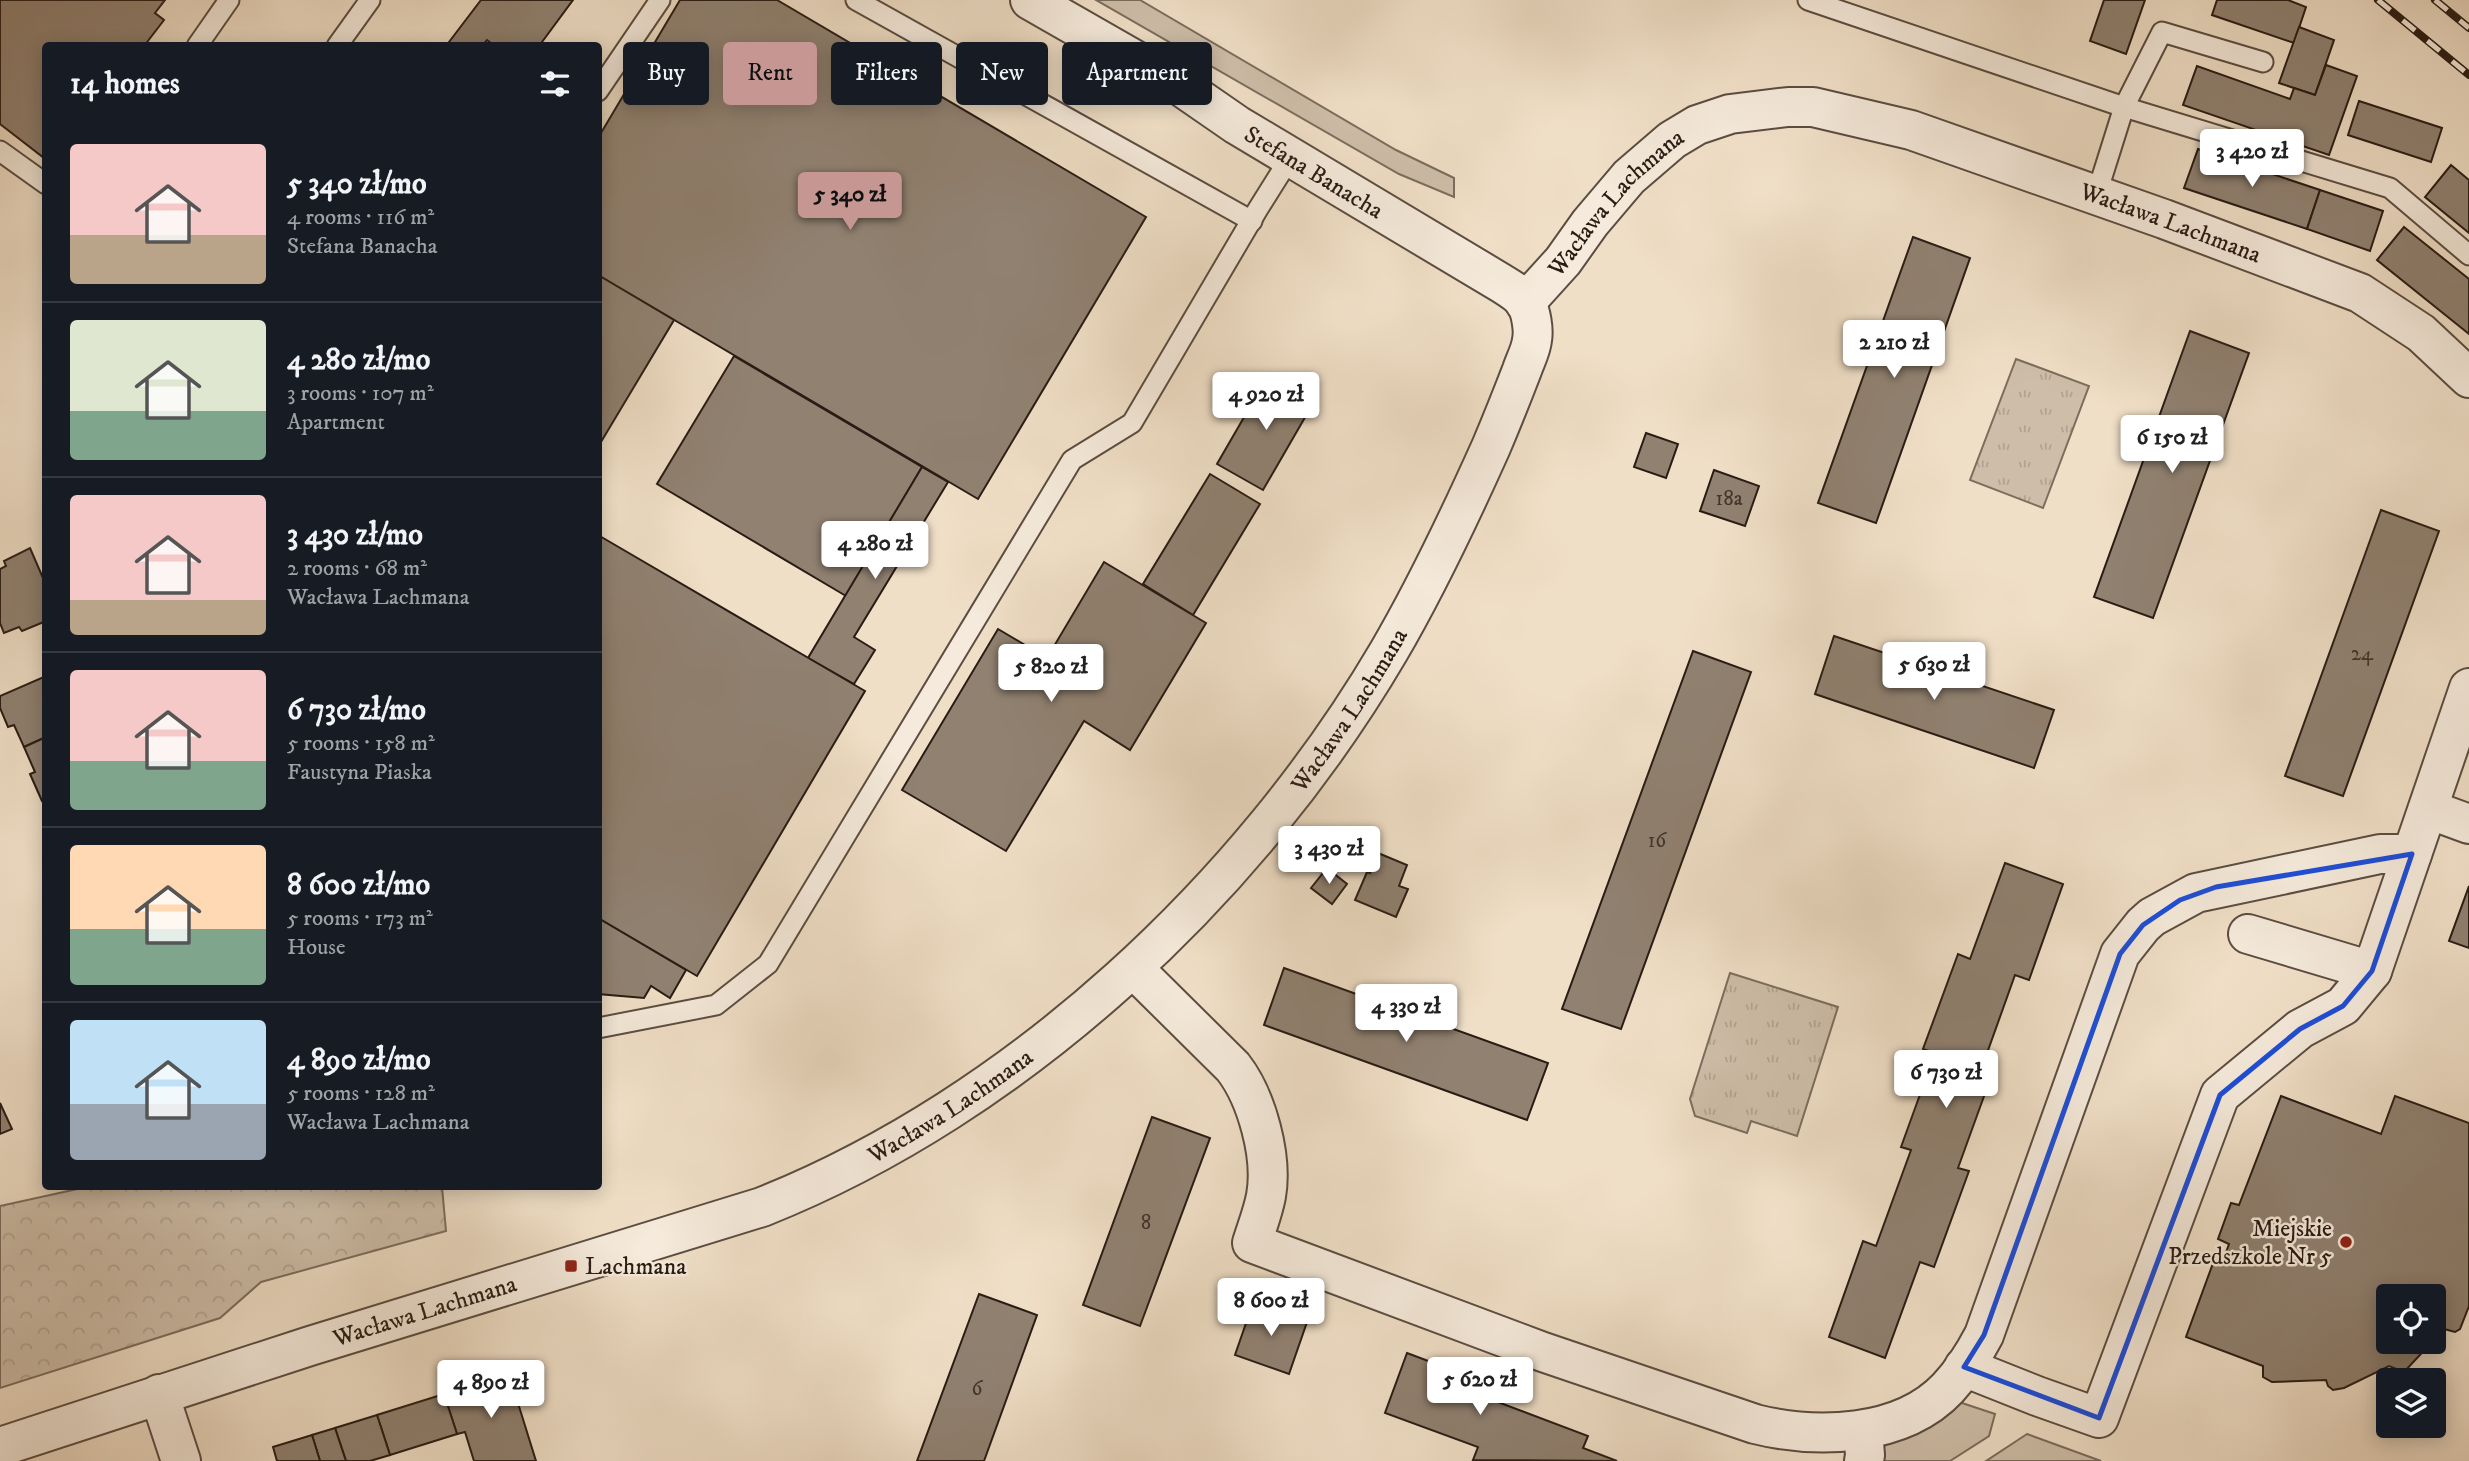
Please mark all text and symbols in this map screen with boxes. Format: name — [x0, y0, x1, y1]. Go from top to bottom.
chip: Buy — [623, 42, 709, 105]
chip: Rent — [723, 42, 817, 105]
chip: Filters — [831, 42, 942, 105]
chip: New — [956, 42, 1048, 105]
chip: Apartment — [1062, 42, 1212, 105]
icon: filters — [536, 65, 574, 103]
text: 14 homes — [70, 66, 180, 103]
street label: Stefana Banacha — [1238, 120, 1389, 227]
street label: Wacława Lachmana — [1541, 122, 1690, 284]
pin: 3 420 zł — [2180, 130, 2324, 189]
text: 3 420 zł — [2216, 137, 2288, 166]
text: 5 340 zł/mo — [287, 166, 427, 203]
icon: home — [126, 172, 210, 256]
pin: 5 340 zł — [778, 173, 922, 232]
street label: Wacława Lachmana — [2075, 176, 2266, 271]
text: 5 340 zł — [814, 180, 886, 209]
text: 4 rooms · 116 m² — [287, 203, 434, 232]
text: Stefana Banacha — [287, 232, 438, 261]
pin: 2 210 zł — [1822, 320, 1966, 380]
text: 2 210 zł — [1859, 328, 1929, 357]
text: 4 280 zł/mo — [287, 342, 430, 379]
icon: home — [126, 348, 210, 432]
pin: 4 920 zł — [1194, 372, 1338, 432]
text: 3 rooms · 107 m² — [287, 379, 434, 408]
text: 4 920 zł — [1228, 380, 1304, 409]
text: Apartment — [287, 408, 385, 437]
pin: 6 150 zł — [2100, 416, 2244, 475]
text: 6 150 zł — [2137, 423, 2207, 452]
house number: 18a — [1715, 486, 1743, 512]
text: 3 430 zł/mo — [287, 517, 423, 554]
pin: 4 280 zł — [803, 522, 947, 581]
icon: home — [126, 523, 210, 607]
text: 4 280 zł — [837, 529, 913, 558]
text: 2 rooms · 68 m² — [287, 554, 427, 583]
text: Wacława Lachmana — [287, 583, 470, 612]
street label: Wacława Lachmana — [1284, 623, 1415, 799]
house number: 24 — [2351, 641, 2374, 667]
pin: 5 630 zł — [1862, 642, 2006, 702]
pin: 5 820 zł — [979, 644, 1123, 704]
text: 5 630 zł — [1898, 650, 1970, 679]
text: 5 820 zł — [1014, 652, 1088, 681]
text: 6 730 zł/mo — [287, 692, 426, 729]
icon: home — [126, 698, 210, 782]
text: 5 rooms · 158 m² — [287, 729, 435, 758]
text: Faustyna Piaska — [287, 758, 432, 787]
pin: 3 430 zł — [1257, 826, 1401, 886]
house number: 16 — [1648, 828, 1667, 854]
text: 3 430 zł — [1294, 834, 1364, 863]
text: 8 600 zł/mo — [287, 867, 430, 904]
icon: home — [126, 873, 210, 957]
text: 5 rooms · 173 m² — [287, 904, 433, 933]
text: House — [287, 933, 345, 962]
pin: 4 330 zł — [1334, 984, 1478, 1044]
text: 4 330 zł — [1371, 992, 1441, 1021]
text: 4 890 zł/mo — [287, 1042, 430, 1079]
street label: Wacława Lachmana — [862, 1042, 1040, 1171]
icon: home — [126, 1048, 210, 1132]
pin: 6 730 zł — [1874, 1050, 2018, 1110]
text: 6 730 zł — [1910, 1058, 1982, 1087]
text: 5 rooms · 128 m² — [287, 1079, 435, 1108]
text: Wacława Lachmana — [287, 1108, 470, 1137]
house number: 8 — [1141, 1210, 1151, 1236]
place label: Miejskie Przedszkole Nr 5 — [2168, 1214, 2332, 1272]
marker: Miejskie Przedszkole Nr 5 — [2338, 1234, 2354, 1250]
place label: Lachmana — [585, 1252, 687, 1282]
marker: Lachmana — [563, 1258, 579, 1274]
street label: Wacława Lachmana — [329, 1269, 521, 1354]
pin: 8 600 zł — [1199, 1278, 1343, 1338]
map controls — [2376, 1284, 2446, 1438]
button: locate — [2376, 1284, 2446, 1354]
text: 8 600 zł — [1234, 1286, 1308, 1315]
pin: 5 620 zł — [1408, 1358, 1552, 1417]
pin: 4 890 zł — [419, 1360, 563, 1420]
text: 5 620 zł — [1443, 1365, 1517, 1394]
text: 4 890 zł — [453, 1368, 529, 1397]
button: layers — [2376, 1368, 2446, 1438]
house number: 6 — [972, 1376, 984, 1402]

